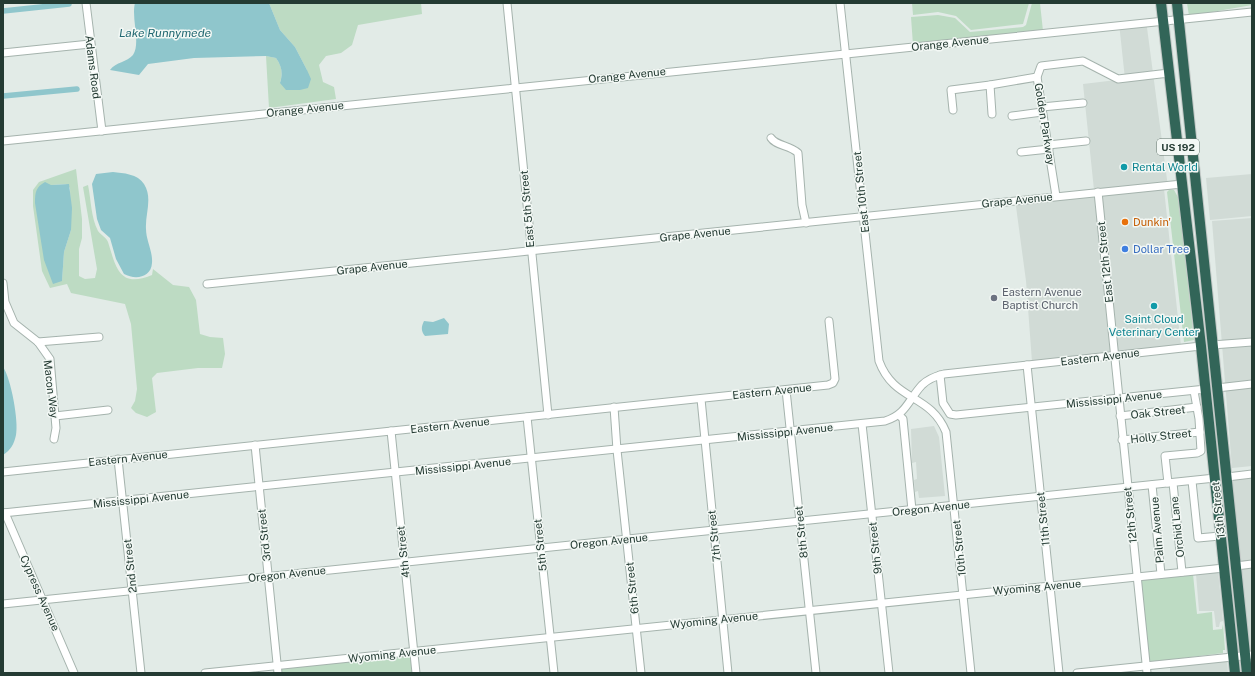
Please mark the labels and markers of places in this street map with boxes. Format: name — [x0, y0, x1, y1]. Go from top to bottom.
place label: Rental World — [1132, 161, 1198, 173]
marker: Rental World — [1119, 162, 1129, 172]
place label: Dunkin' — [1133, 216, 1171, 228]
marker: Dunkin' — [1120, 217, 1130, 227]
place label: Dollar Tree — [1133, 243, 1189, 255]
marker: Dollar Tree — [1120, 244, 1130, 254]
place label: Eastern Avenue Baptist Church — [1002, 286, 1082, 311]
marker: Eastern Avenue Baptist Church — [989, 293, 999, 303]
marker: Saint Cloud Veterinary Center — [1149, 301, 1159, 311]
place label: Saint Cloud Veterinary Center — [1109, 313, 1199, 338]

